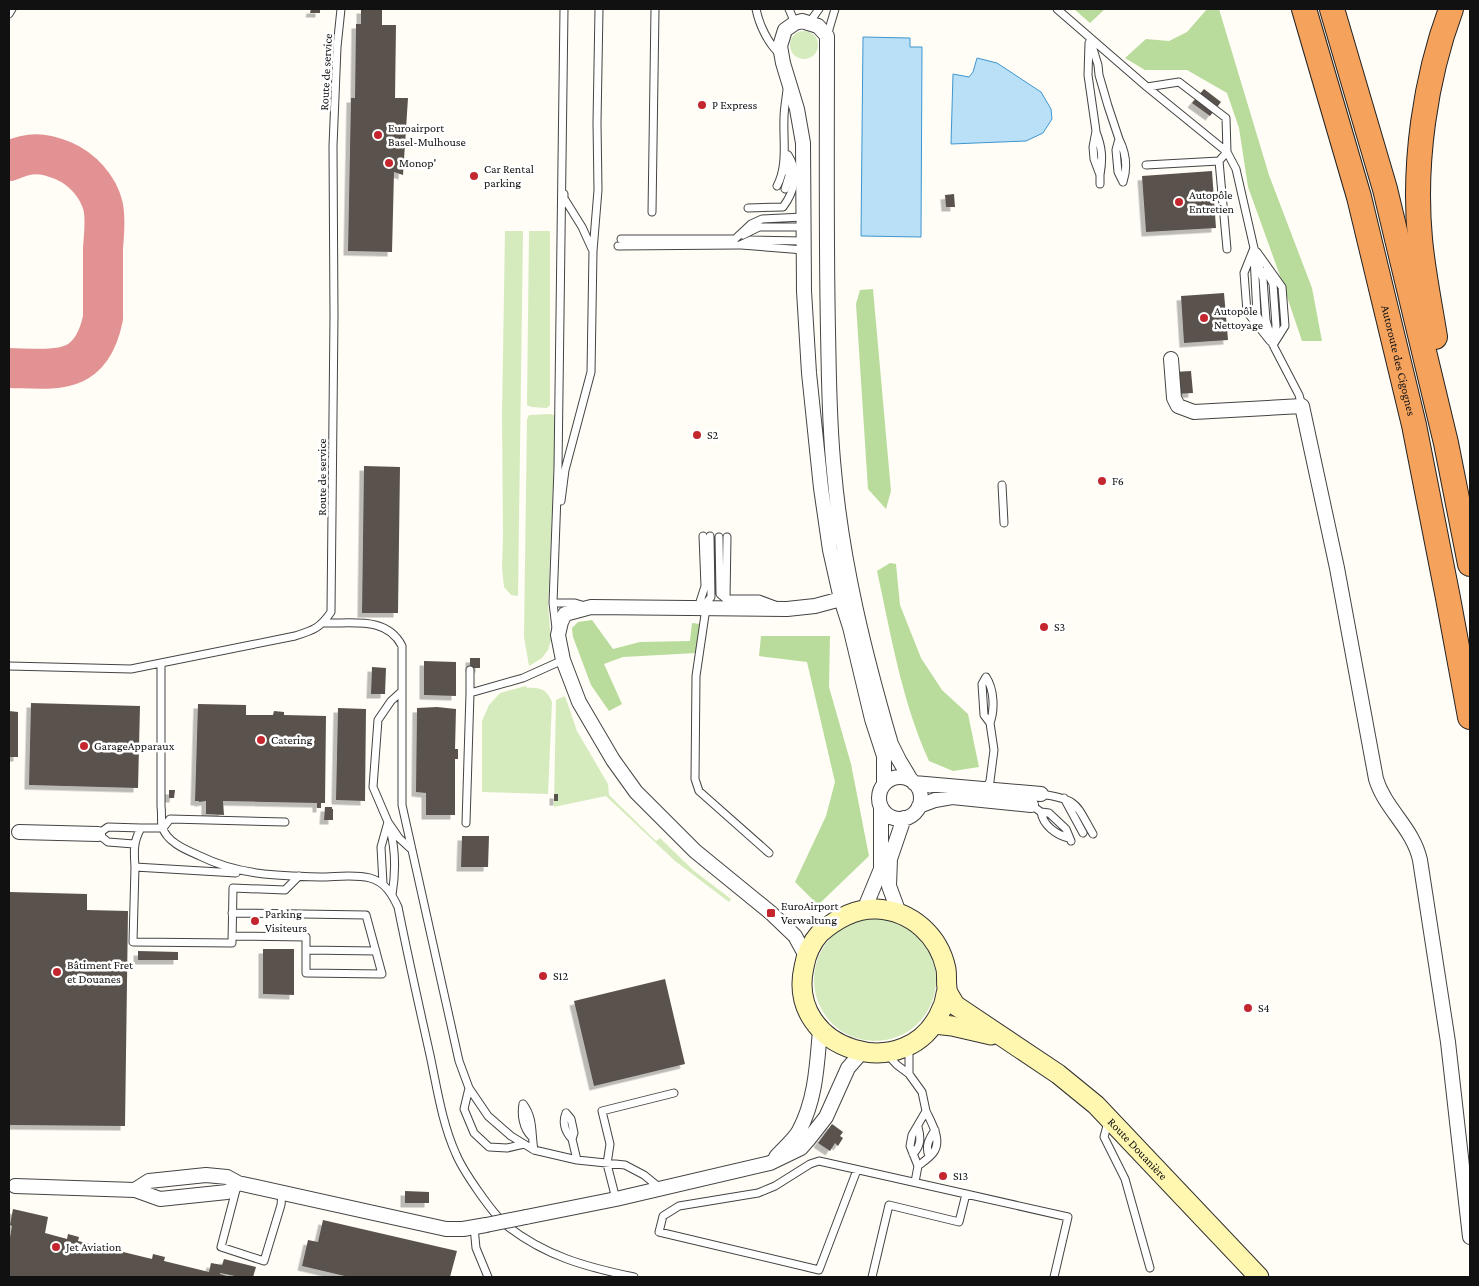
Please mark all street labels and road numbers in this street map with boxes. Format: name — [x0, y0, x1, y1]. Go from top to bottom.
street label: Route de service — [317, 33, 335, 111]
street label: Autoroute des Cigognes — [1378, 304, 1419, 417]
street label: Route de service — [315, 438, 329, 516]
street label: Route Douanière — [1105, 1115, 1170, 1183]

